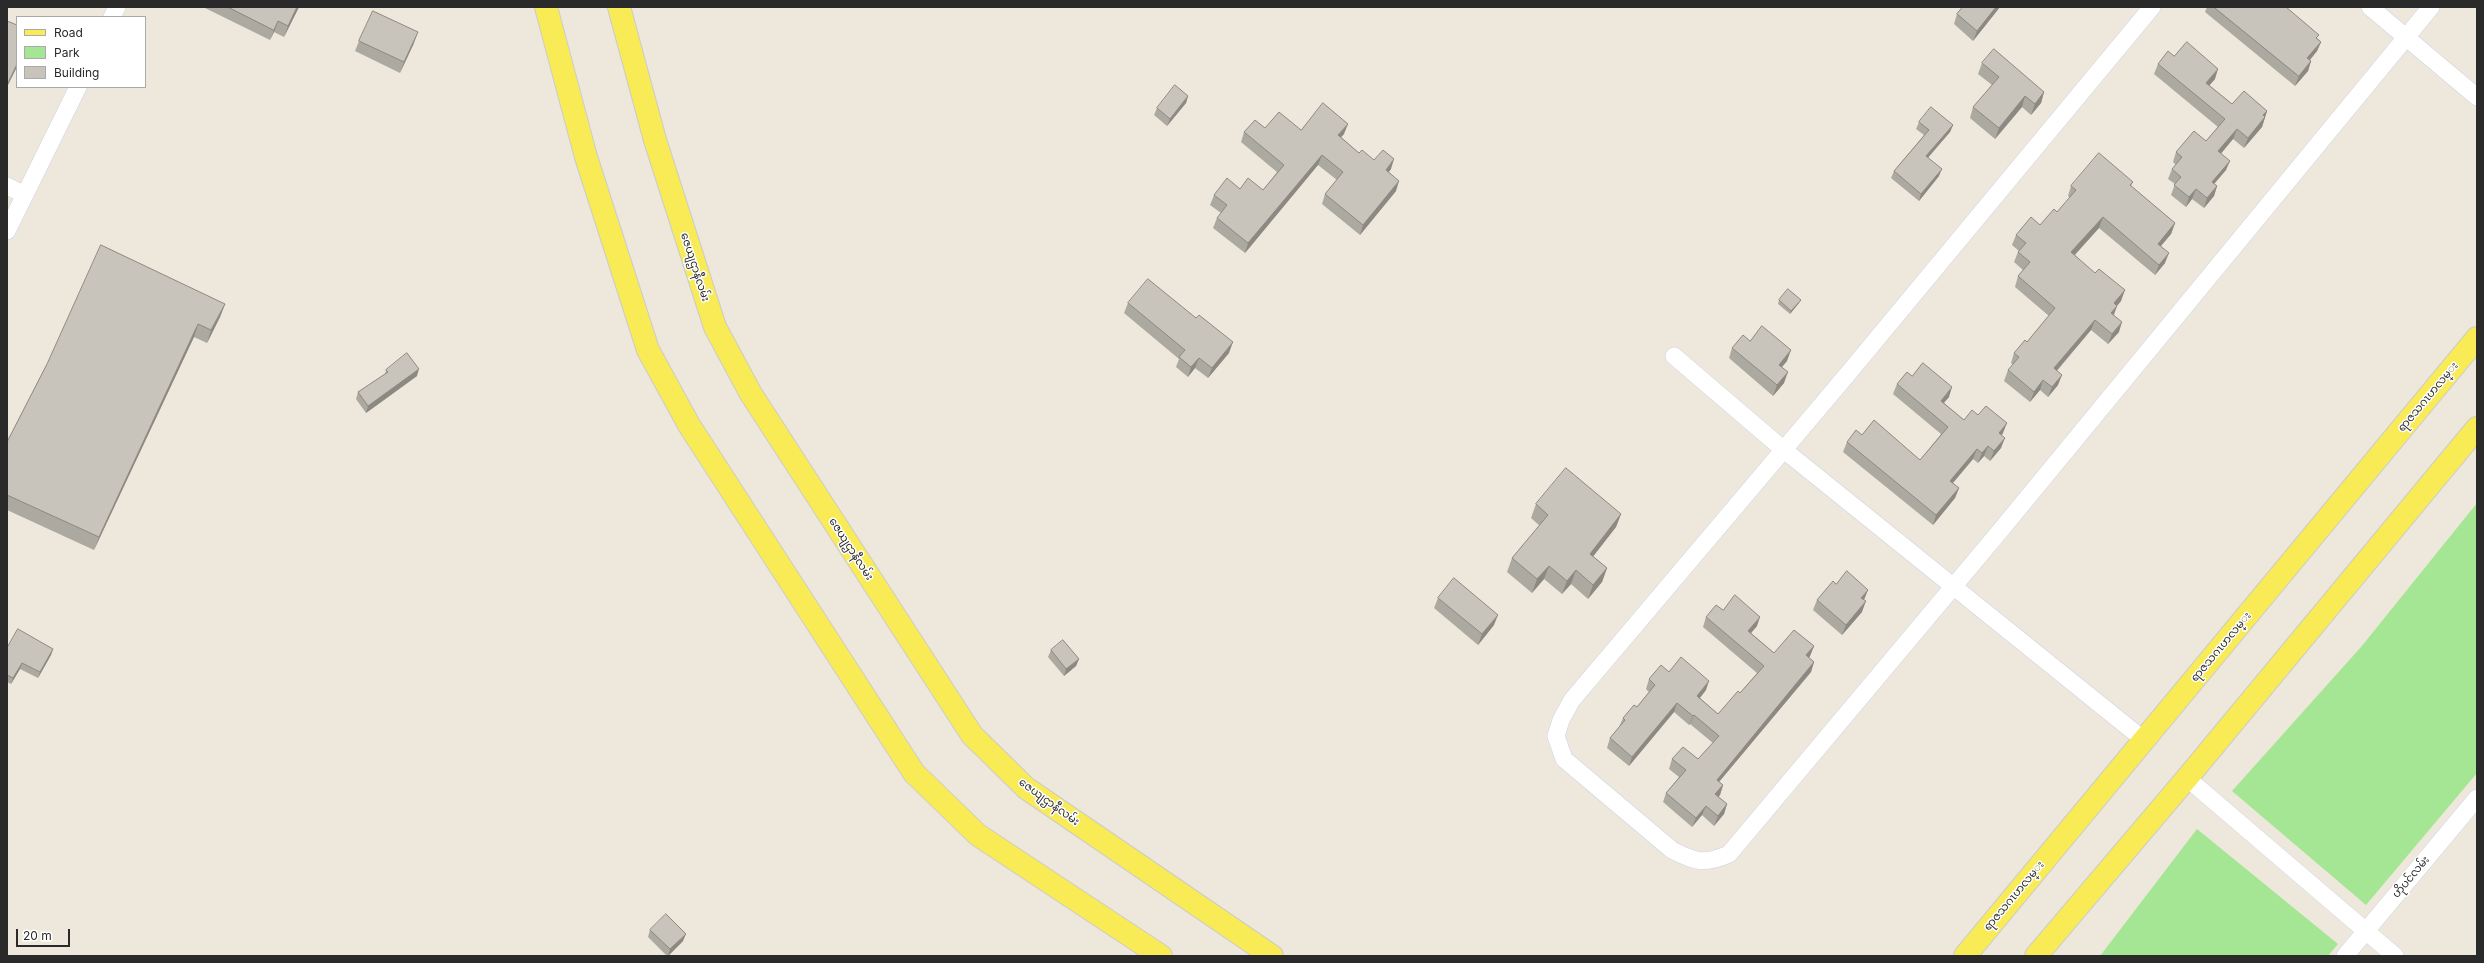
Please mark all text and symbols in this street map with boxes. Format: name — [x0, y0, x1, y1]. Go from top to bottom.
legend — [16, 16, 146, 88]
text: Road — [54, 25, 83, 40]
text: Park — [54, 45, 80, 60]
text: Building — [54, 65, 99, 80]
street label: ဇေယျဌာနီလမ်း — [678, 231, 712, 303]
street label: ရာဇသဂၤဟလမ္း — [2395, 360, 2461, 434]
street label: ဇေယျဌာနီလမ်း — [826, 515, 876, 583]
street label: ရာဇသဂၤဟလမ္း — [2188, 610, 2254, 684]
street label: ဇေယျဌာနီလမ်း — [1016, 776, 1082, 828]
street label: ဟိုပင်လမ်း — [2390, 853, 2432, 901]
street label: ရာဇသဂၤဟလမ္း — [1981, 859, 2047, 933]
scale bar — [18, 921, 72, 947]
text: 20 m — [23, 928, 52, 943]

